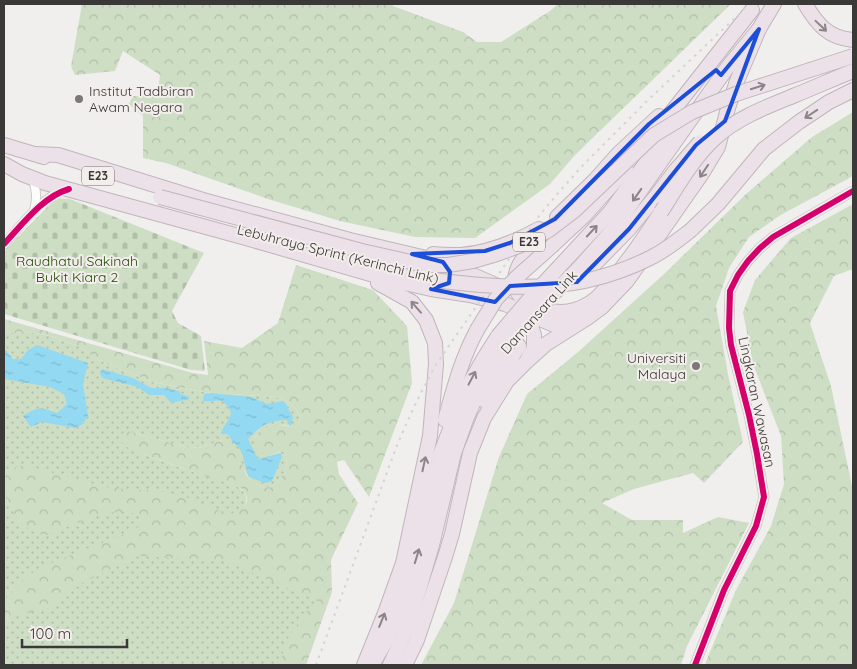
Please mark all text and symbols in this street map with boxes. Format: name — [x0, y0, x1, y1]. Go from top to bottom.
one-way arrow — [815, 20, 827, 32]
one-way arrow — [750, 81, 766, 91]
place label: Institut Tadbiran Awam Negara — [89, 82, 193, 116]
marker: Institut Tadbiran Awam Negara — [73, 93, 85, 105]
one-way arrow — [804, 109, 818, 119]
one-way arrow — [698, 163, 708, 177]
road number: E23 — [82, 167, 114, 186]
one-way arrow — [632, 187, 642, 201]
street label: Lebuhraya Sprint (Kerinchi Link) — [235, 220, 441, 288]
one-way arrow — [586, 225, 598, 238]
road number: E23 — [513, 232, 545, 252]
park label: Raudhatul Sakinah Bukit Kiara 2 — [16, 252, 138, 286]
street label: Damansara Link — [497, 266, 581, 358]
one-way arrow — [410, 301, 421, 314]
street label: Lingkaran Wawasan — [734, 335, 780, 469]
place label: Universiti Malaya — [627, 349, 686, 383]
marker: Universiti Malaya — [690, 360, 702, 372]
one-way arrow — [468, 372, 478, 386]
one-way arrow — [420, 456, 430, 472]
one-way arrow — [412, 548, 422, 564]
one-way arrow — [378, 613, 388, 628]
scale bar — [22, 616, 128, 648]
text: 100 m — [30, 624, 71, 643]

